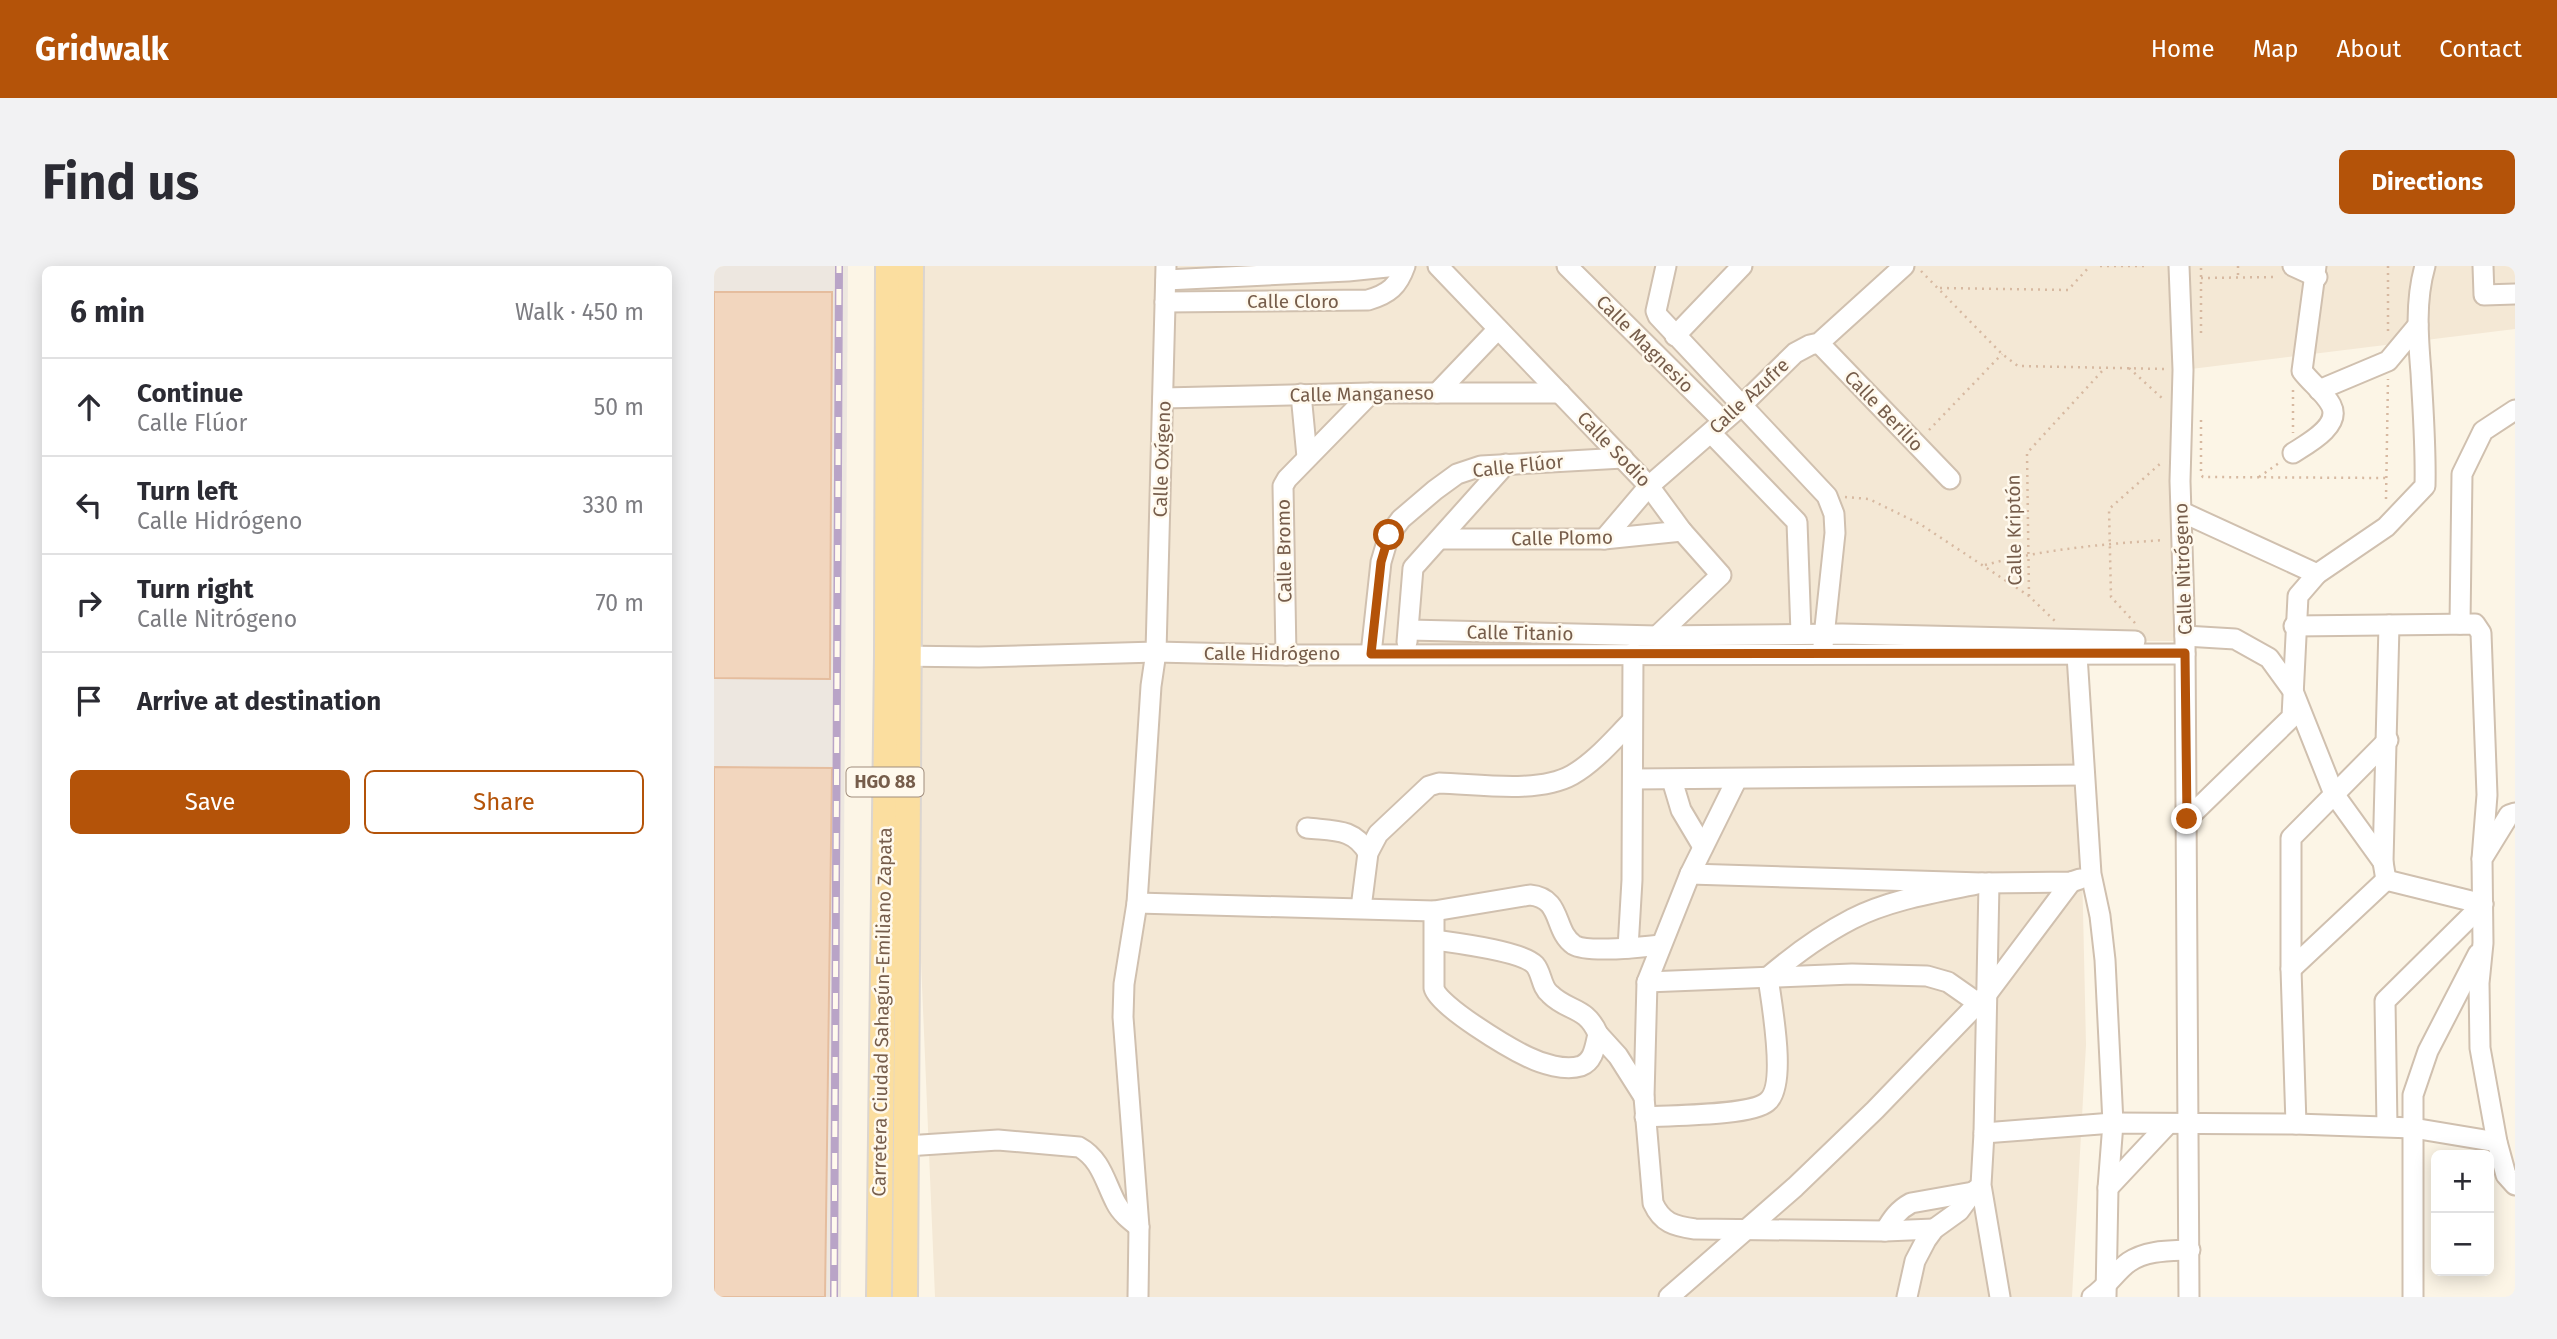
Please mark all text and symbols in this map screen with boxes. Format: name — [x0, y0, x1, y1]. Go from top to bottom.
text: Gridwalk — [35, 29, 169, 69]
text: Home — [2151, 35, 2215, 63]
text: Map — [2253, 35, 2299, 63]
text: About — [2337, 35, 2401, 63]
text: Contact — [2439, 35, 2522, 63]
button: Directions — [2339, 150, 2515, 214]
text: Find us — [42, 153, 199, 212]
street label: Calle Cloro — [1247, 290, 1339, 313]
street label: Calle Magnesio — [1591, 290, 1699, 398]
text: 6 min — [70, 294, 145, 330]
text: Walk · 450 m — [515, 298, 644, 326]
street label: Calle Azufre — [1704, 353, 1794, 439]
street label: Calle Berilio — [1840, 366, 1928, 456]
text: Continue — [137, 378, 243, 409]
street label: Calle Manganeso — [1290, 381, 1434, 407]
icon: ahead — [70, 388, 108, 426]
text: 50 m — [594, 393, 644, 421]
street label: Calle Oxígeno — [1148, 400, 1176, 518]
street label: Calle Sodio — [1572, 406, 1656, 492]
text: Calle Flúor — [137, 409, 247, 437]
street label: Calle Flúor — [1471, 450, 1565, 482]
street label: Calle Kriptón — [2002, 474, 2026, 586]
text: Turn left — [137, 476, 238, 507]
icon: left — [70, 486, 108, 524]
text: 330 m — [582, 491, 644, 519]
street label: Calle Bromo — [1272, 499, 1296, 603]
street label: Calle Nitrógeno — [2169, 503, 2197, 635]
text: Calle Hidrógeno — [137, 507, 302, 535]
route start — [1373, 519, 1404, 550]
street label: Calle Plomo — [1511, 526, 1613, 550]
text: Turn right — [137, 574, 254, 605]
icon: right — [70, 584, 108, 622]
text: 70 m — [595, 589, 644, 617]
text: Calle Nitrógeno — [137, 605, 297, 633]
street label: Calle Titanio — [1466, 621, 1574, 645]
street label: Calle Hidrógeno — [1204, 642, 1340, 665]
icon: arrive — [70, 682, 108, 720]
text: Arrive at destination — [137, 686, 381, 717]
road number: HGO 88 — [846, 768, 924, 796]
button: Save — [70, 770, 350, 834]
button: Share — [364, 770, 644, 834]
route end — [2171, 803, 2202, 834]
street label: Carretera Ciudad Sahagún-Emiliano Zapata — [867, 827, 897, 1197]
map controls — [2431, 1150, 2494, 1276]
button: + — [2431, 1150, 2494, 1213]
button: − — [2431, 1213, 2494, 1276]

